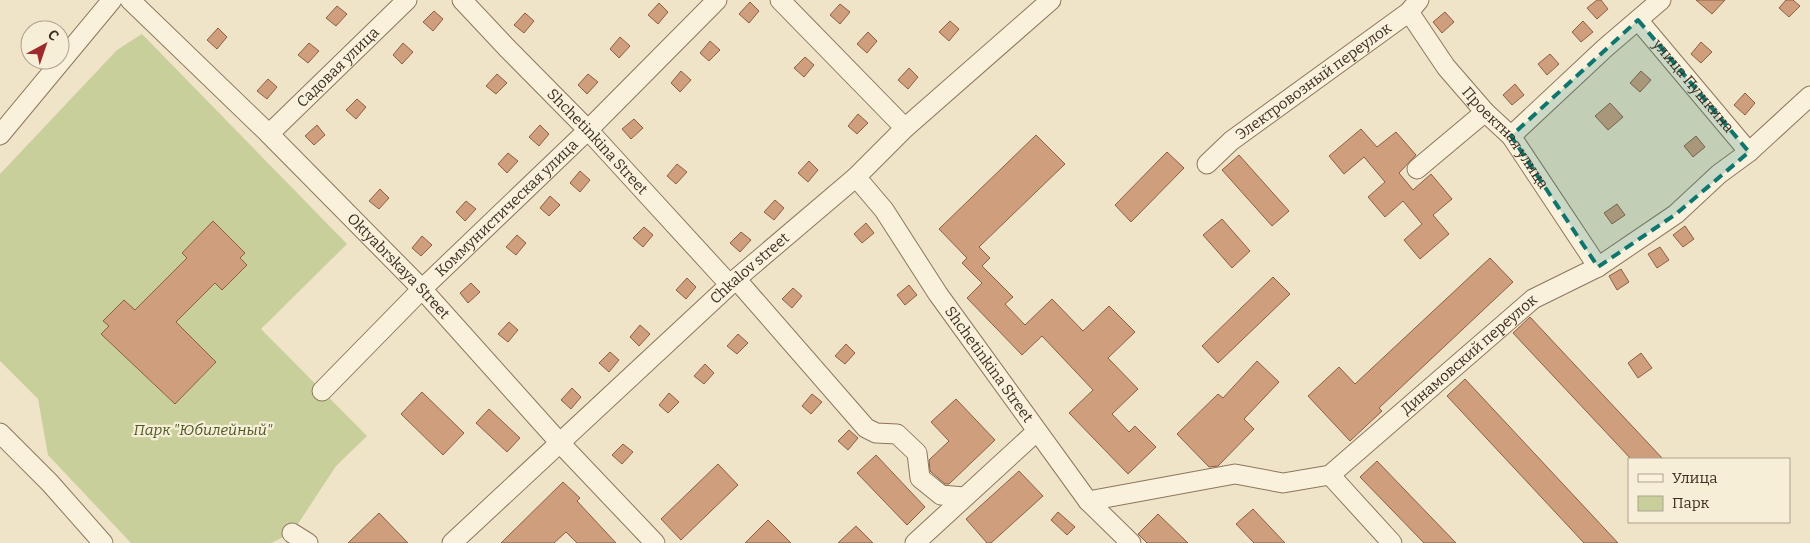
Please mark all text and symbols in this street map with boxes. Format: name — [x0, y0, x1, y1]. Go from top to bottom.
street label: Электровозный переулок — [1232, 19, 1395, 144]
north arrow — [20, 20, 70, 70]
street label: Садовая улица — [293, 23, 383, 111]
text: С — [44, 26, 62, 45]
street label: улица Пушкина — [1648, 35, 1738, 136]
street label: Проектная улица — [1458, 83, 1553, 192]
street label: Shchetinkina Street — [543, 85, 652, 199]
street label: Коммунистическая улица — [432, 136, 582, 280]
street label: Oktyabrskaya Street — [343, 209, 454, 323]
street label: Chkalov street — [706, 228, 793, 308]
street label: Динамовский переулок — [1397, 290, 1541, 418]
street label: Shchetinkina Street — [941, 303, 1037, 426]
park label: Парк "Юбилейный" — [134, 421, 273, 439]
legend — [1628, 458, 1790, 523]
text: Улица — [1672, 469, 1718, 487]
text: Парк — [1672, 494, 1710, 512]

